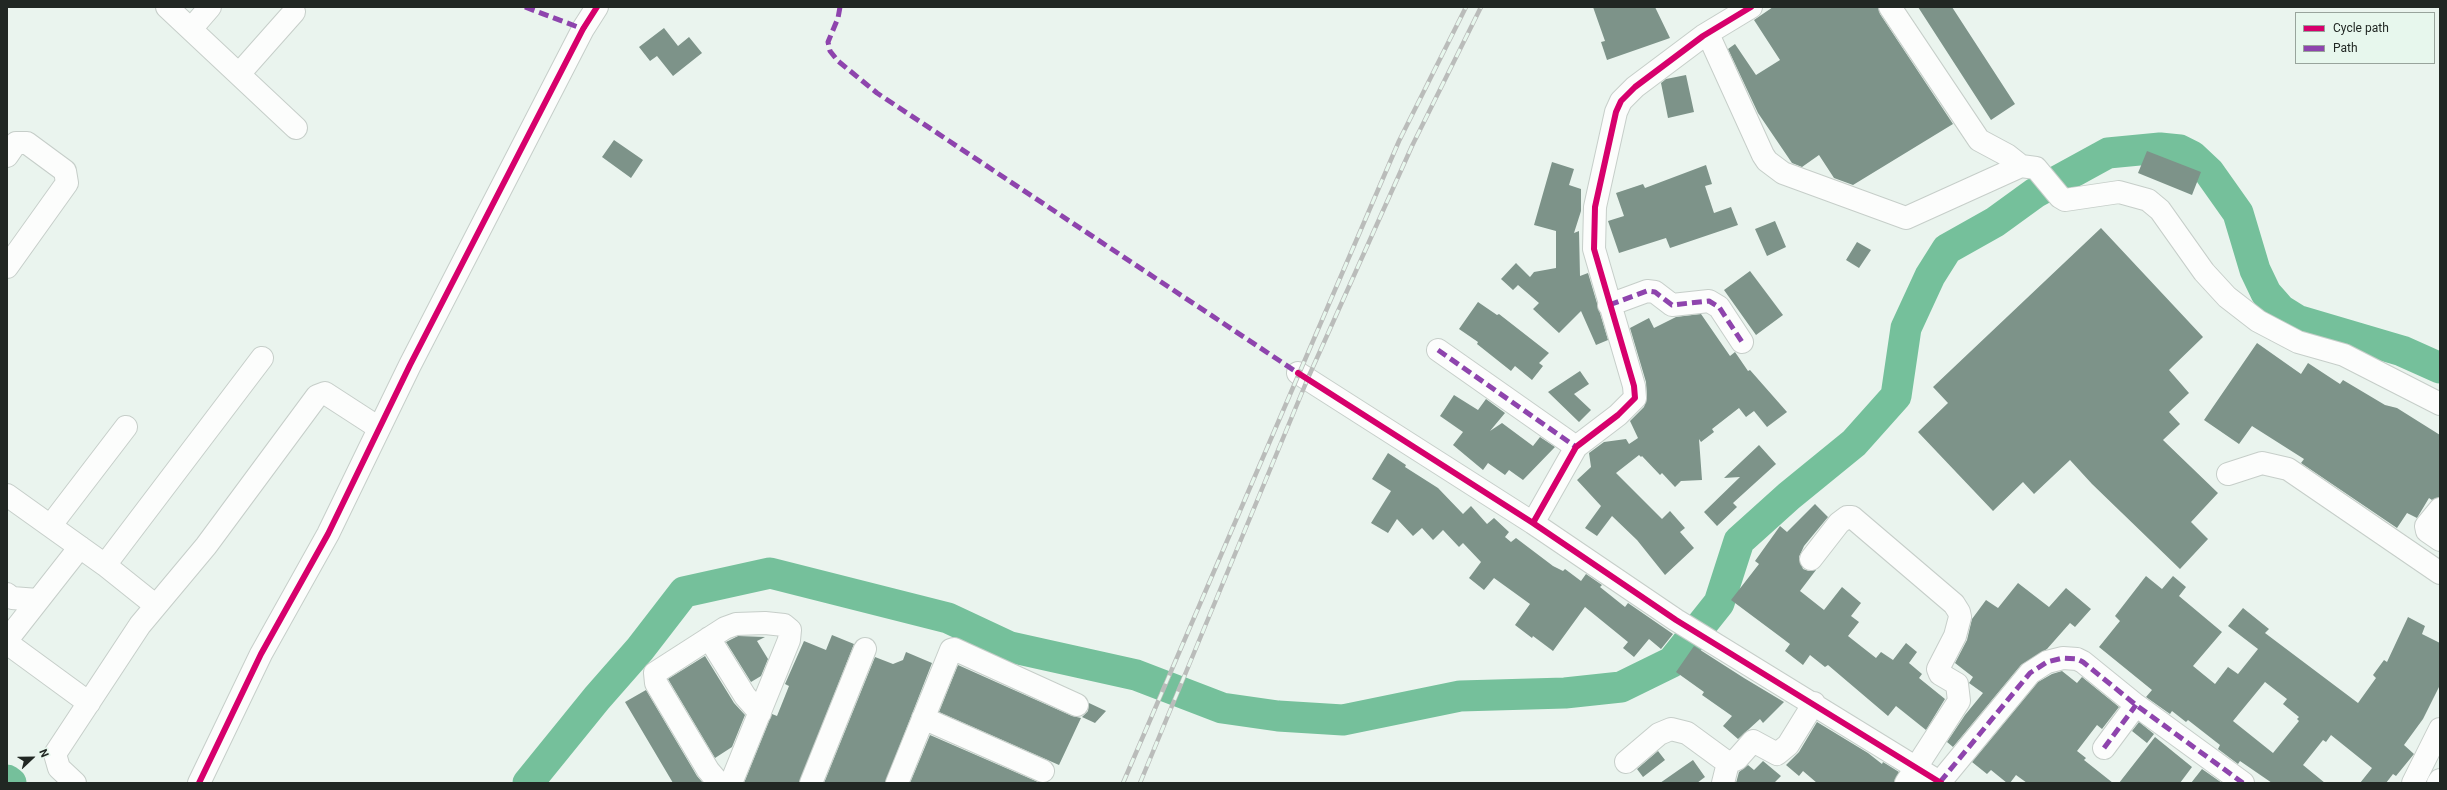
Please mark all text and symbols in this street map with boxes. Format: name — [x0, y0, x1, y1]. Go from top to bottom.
legend — [2295, 12, 2435, 64]
text: Cycle path — [2333, 21, 2389, 35]
text: Path — [2333, 41, 2358, 55]
north arrow — [12, 738, 52, 778]
text: N — [36, 747, 51, 759]

